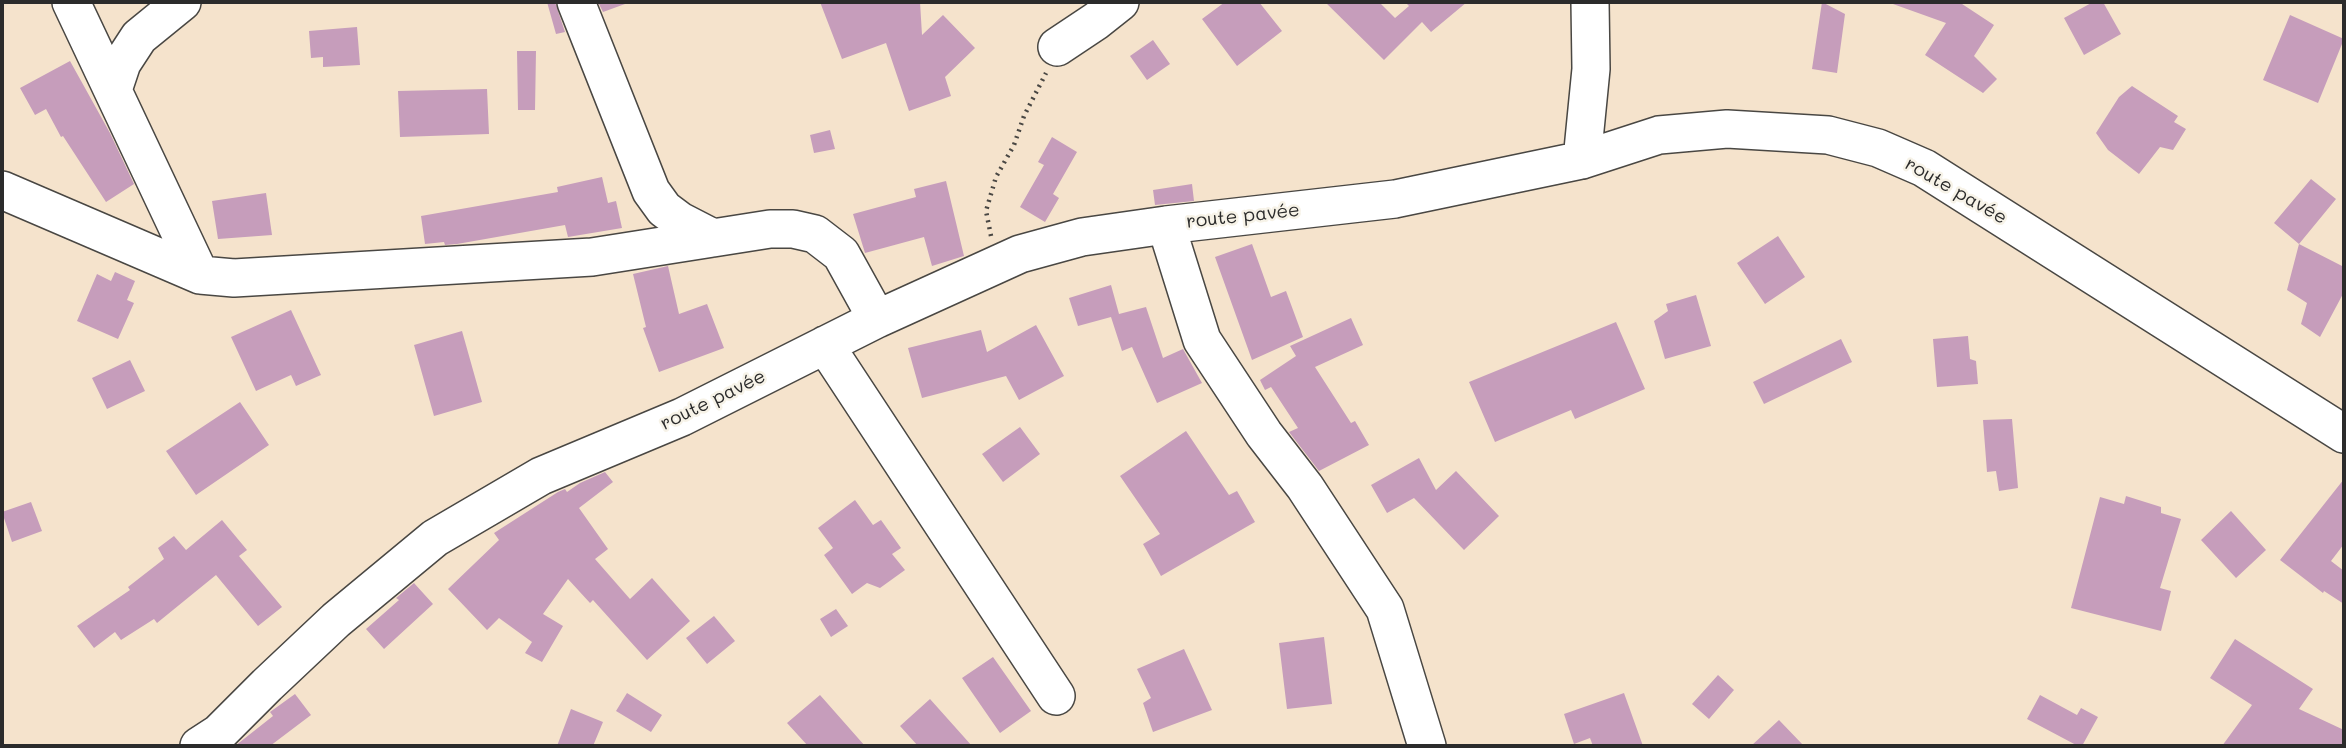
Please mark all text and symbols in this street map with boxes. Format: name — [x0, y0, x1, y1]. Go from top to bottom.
street label: route pavée — [1901, 153, 2011, 229]
street label: route pavée — [1185, 199, 1301, 233]
street label: route pavée — [657, 365, 769, 435]

